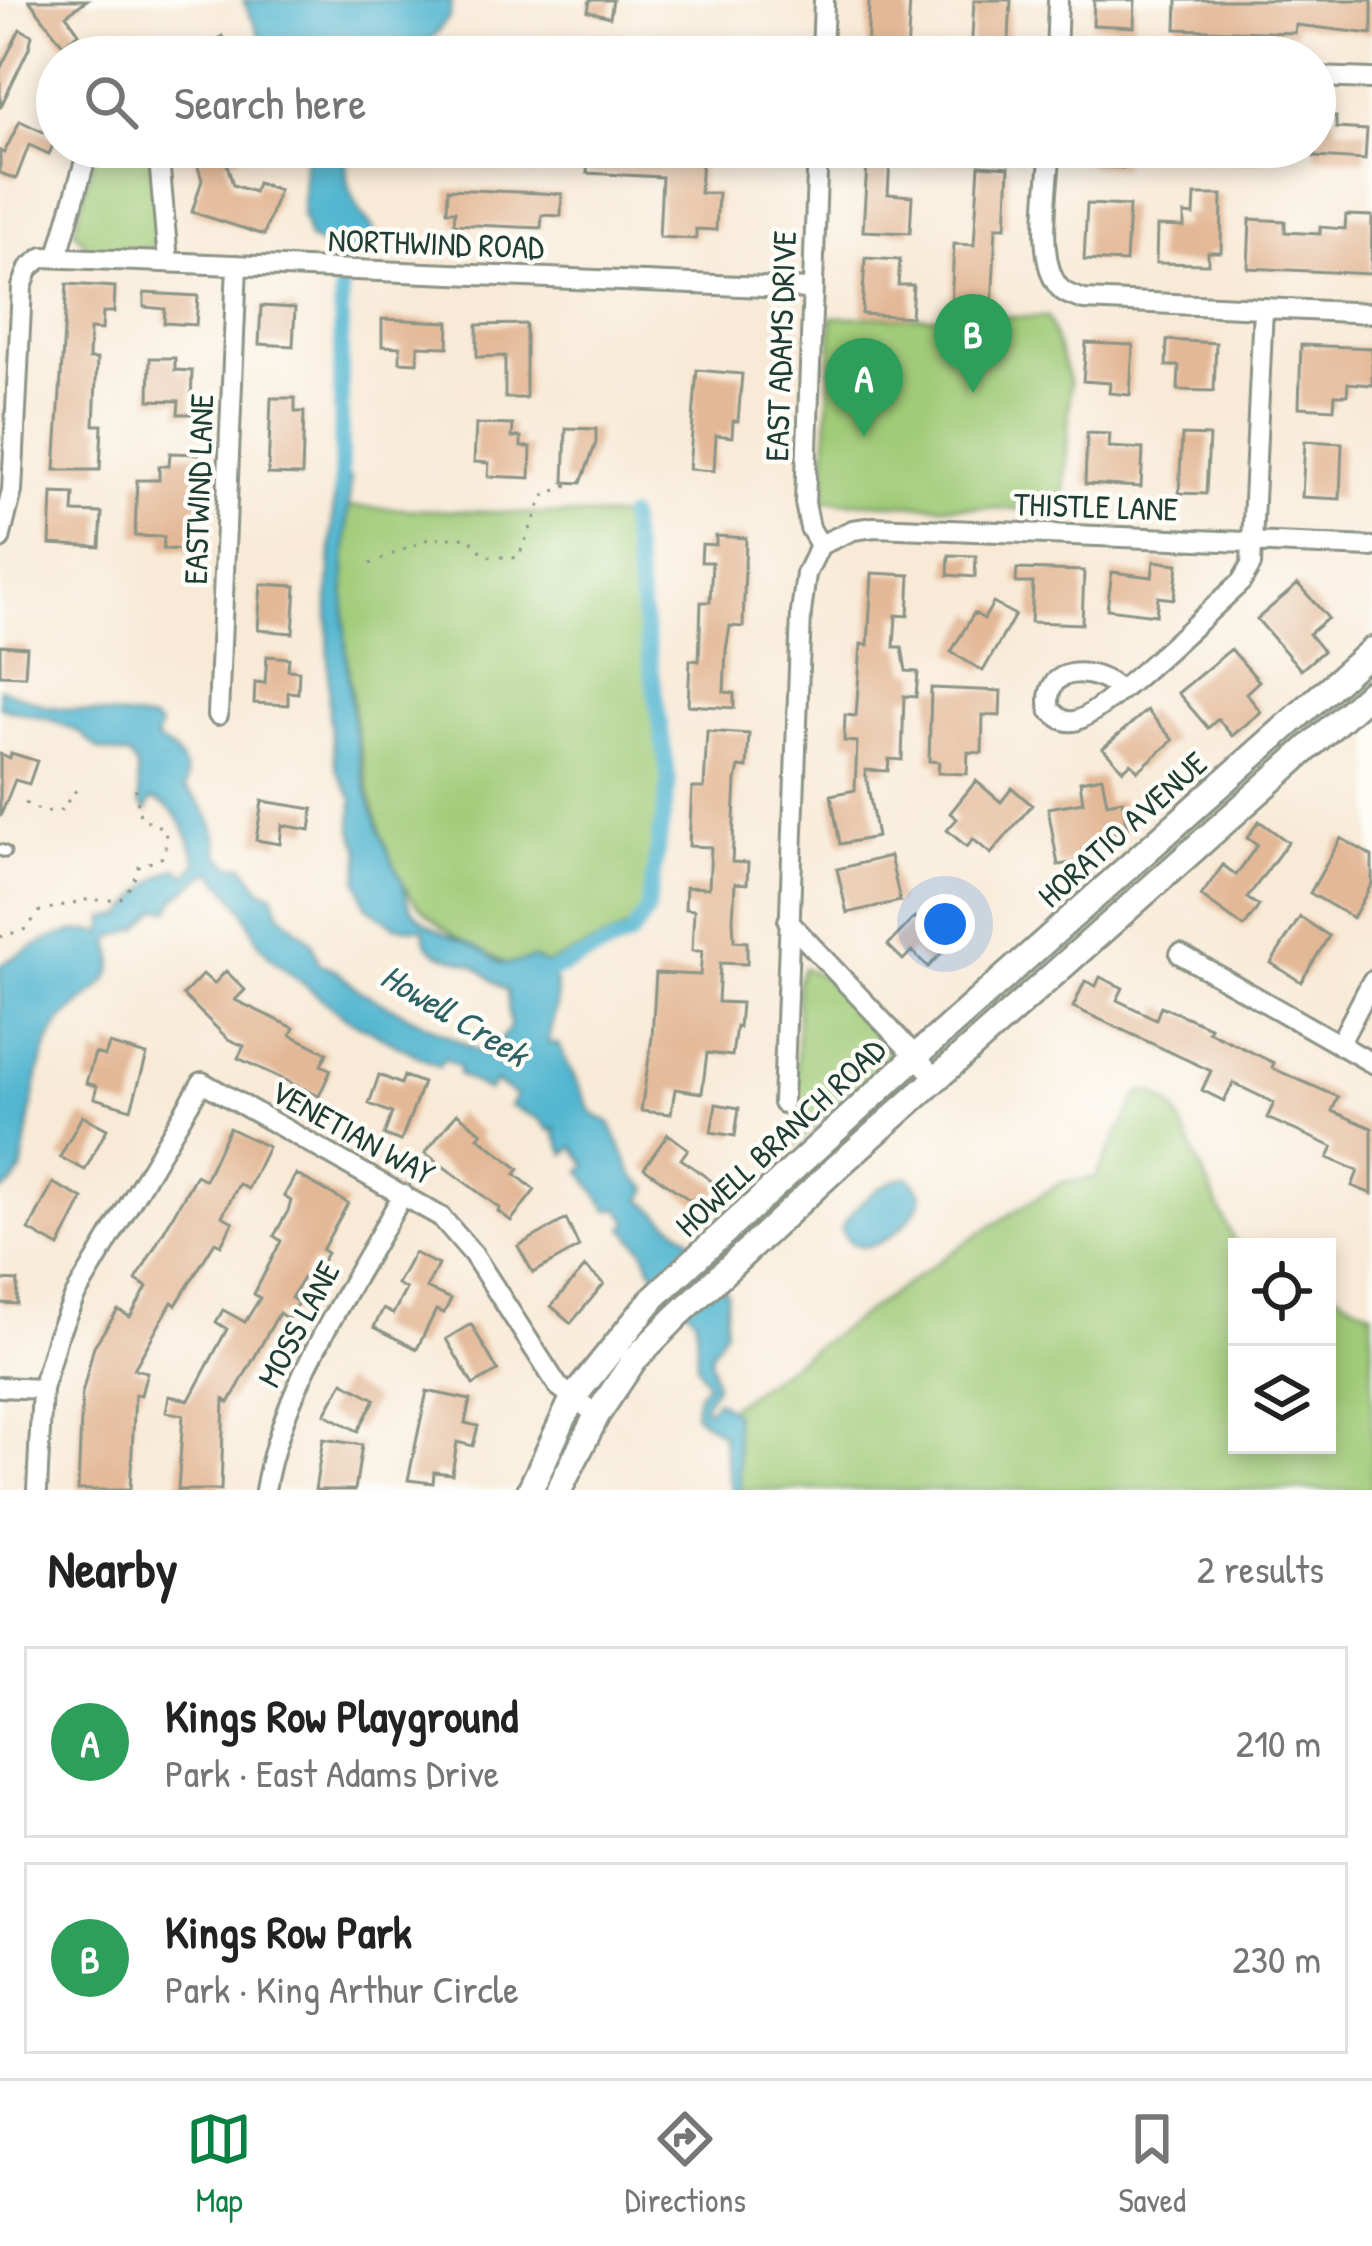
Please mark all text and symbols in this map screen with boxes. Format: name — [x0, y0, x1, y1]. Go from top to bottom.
search box — [36, 36, 1336, 168]
icon: search — [78, 69, 144, 135]
text: Search here — [174, 72, 366, 133]
street label: NORTHWIND ROAD — [327, 217, 545, 269]
street label: EAST ADAMS DRIVE — [754, 230, 806, 462]
pin: B — [934, 294, 1012, 393]
pin: A — [825, 338, 903, 437]
street label: EASTWIND LANE — [173, 393, 223, 585]
street label: THISTLE LANE — [1013, 481, 1179, 531]
street label: HORATIO AVENUE — [1028, 741, 1216, 917]
your location — [915, 894, 975, 954]
water label: Howell Creek — [372, 951, 540, 1079]
street label: HOWELL BRANCH ROAD — [665, 1028, 895, 1246]
street label: VENETIAN WAY — [263, 1069, 443, 1195]
map controls — [1228, 1238, 1336, 1454]
button: locate — [1228, 1238, 1336, 1346]
street label: MOSS LANE — [247, 1253, 350, 1395]
button: layers — [1228, 1346, 1336, 1454]
text: Nearby — [48, 1534, 178, 1603]
text: 2 results — [1197, 1542, 1324, 1595]
text: Kings Row Playground — [165, 1685, 518, 1746]
text: A — [80, 1716, 100, 1769]
text: 210 m — [1236, 1716, 1321, 1769]
text: Park · East Adams Drive — [165, 1746, 499, 1799]
text: Kings Row Park — [165, 1901, 412, 1962]
text: B — [80, 1932, 100, 1985]
text: 230 m — [1232, 1932, 1321, 1985]
text: Park · King Arthur Circle — [165, 1962, 519, 2015]
tab: Map — [186, 2106, 252, 2222]
tab: Directions — [625, 2106, 746, 2222]
tab: Saved — [1118, 2106, 1186, 2222]

